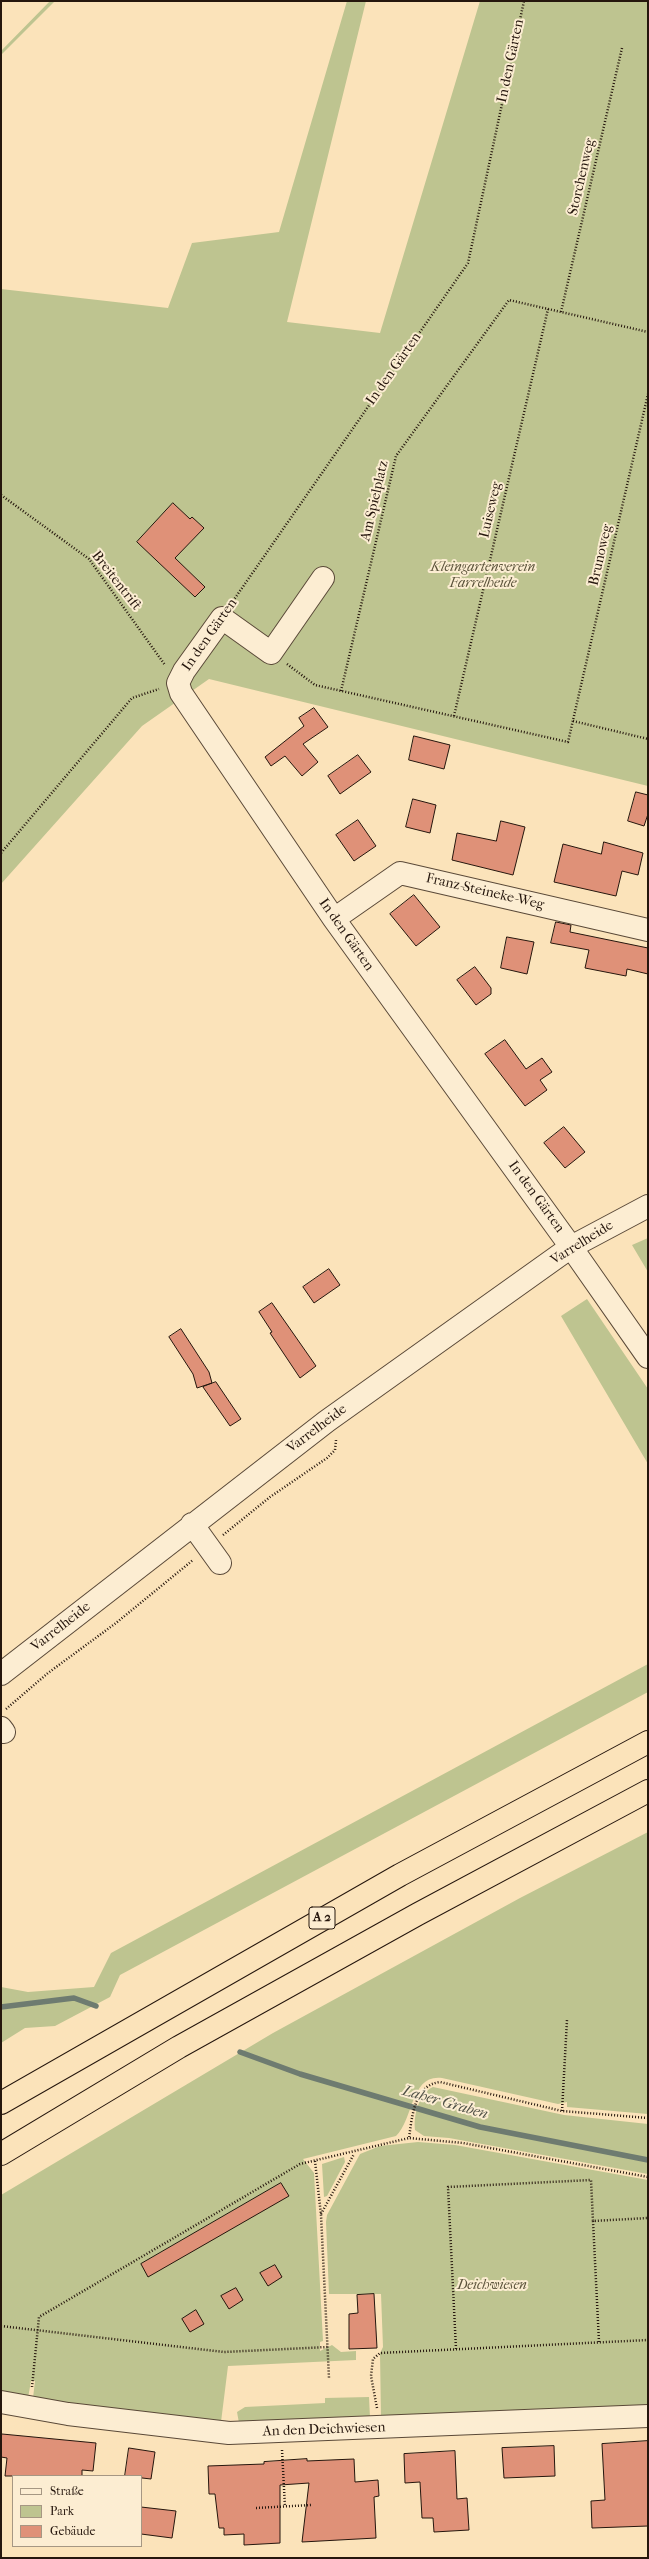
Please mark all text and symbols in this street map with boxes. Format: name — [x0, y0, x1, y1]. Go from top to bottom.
street label: In den Gärten — [494, 18, 528, 104]
street label: Storchenweg — [565, 137, 599, 217]
street label: In den Gärten — [363, 329, 425, 409]
street label: Am Spielplatz — [358, 459, 392, 543]
street label: Luiseweg — [476, 480, 506, 540]
street label: Brunoweg — [586, 523, 616, 587]
street label: Breitentrift — [88, 548, 144, 614]
park label: Kleingartenverein Farrelheide — [431, 560, 535, 592]
street label: In den Gärten — [179, 595, 241, 675]
street label: Franz-Steineke-Weg — [424, 870, 546, 914]
street label: In den Gärten — [315, 895, 377, 975]
street label: In den Gärten — [504, 1158, 568, 1236]
street label: Varrelheide — [548, 1217, 616, 1269]
street label: Varrelheide — [284, 1401, 350, 1457]
street label: Varrelheide — [28, 1599, 94, 1655]
road number: A 2 — [309, 1907, 335, 1929]
water label: Laher Graben — [400, 2082, 490, 2124]
park label: Deichwiesen — [457, 2278, 527, 2294]
street label: An den Deichwiesen — [262, 2419, 386, 2441]
legend — [12, 2475, 142, 2547]
text: Straße — [50, 2484, 84, 2498]
text: Park — [50, 2504, 74, 2518]
text: Gebäude — [50, 2524, 95, 2538]

